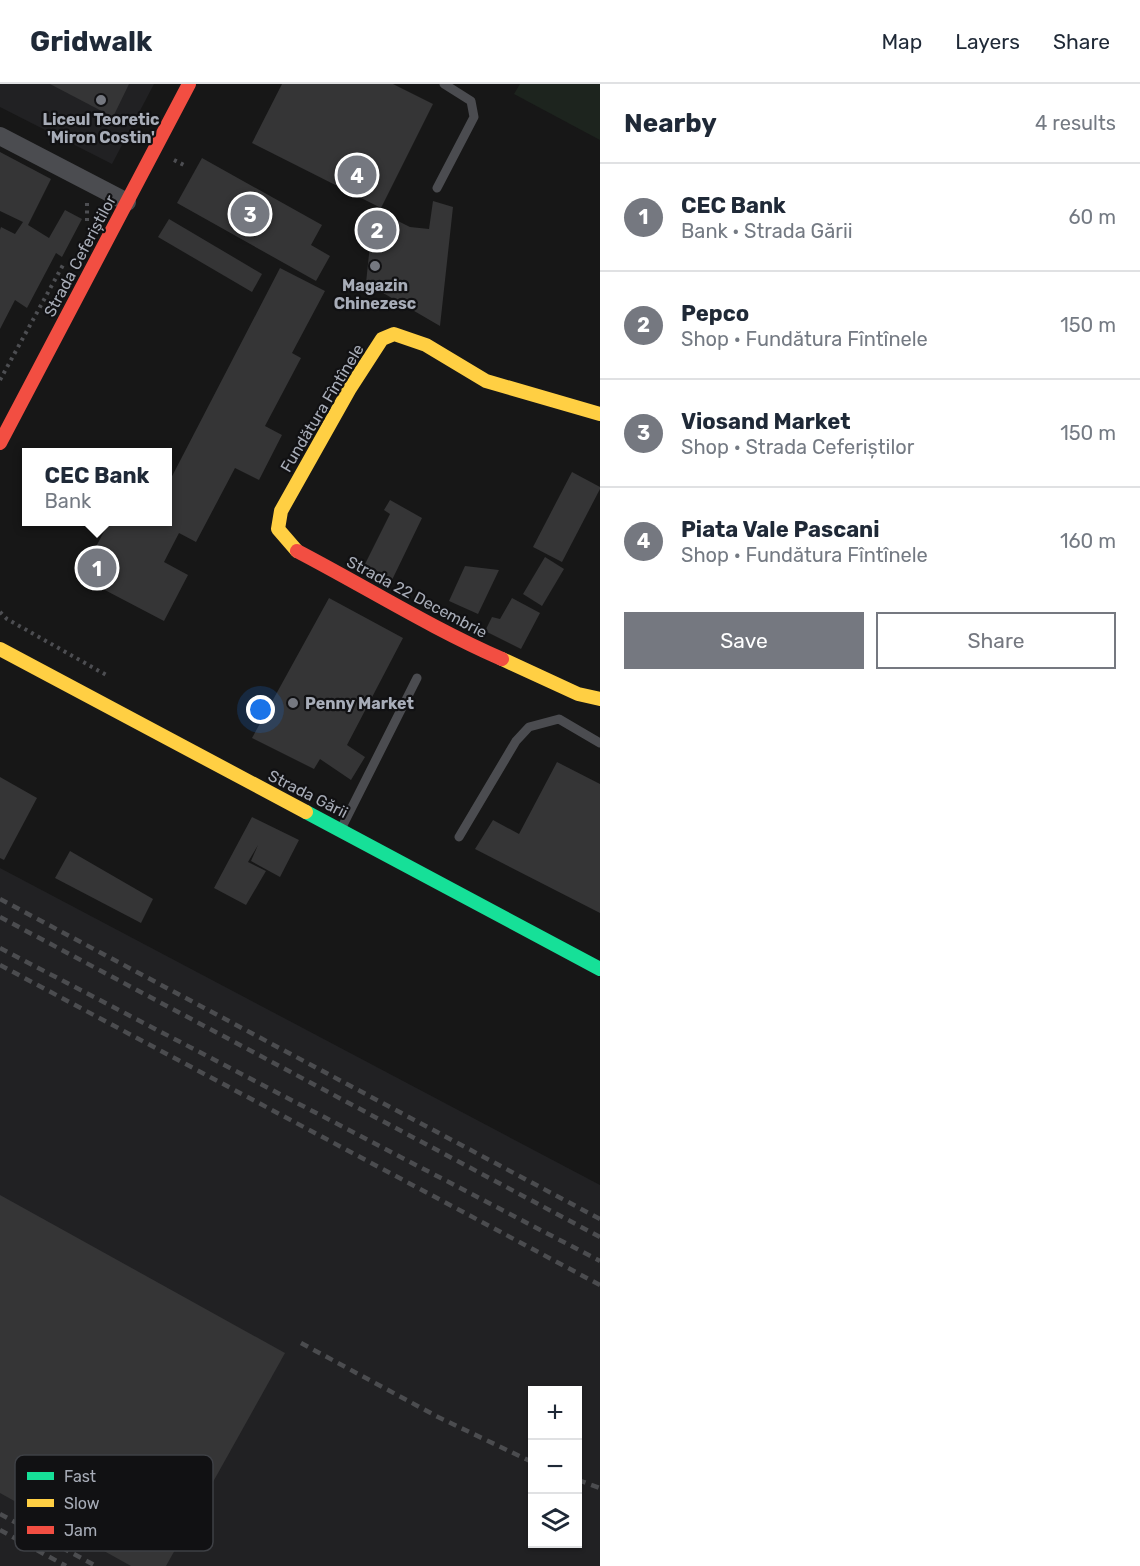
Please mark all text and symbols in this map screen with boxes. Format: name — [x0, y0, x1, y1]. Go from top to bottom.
text: Gridwalk — [30, 25, 152, 58]
text: Map — [881, 29, 922, 54]
text: Layers — [955, 29, 1020, 54]
text: Share — [1053, 29, 1110, 54]
marker: Liceul Teoretic 'Miron Costin' — [94, 93, 108, 107]
text: Nearby — [624, 108, 717, 139]
place label: Liceul Teoretic 'Miron Costin' — [42, 110, 160, 147]
text: 4 results — [1035, 111, 1116, 135]
pin: 4 — [338, 152, 376, 197]
street label: Strada Ceferiștilor — [40, 192, 120, 320]
pin: 3 — [230, 192, 270, 236]
text: CEC Bank — [681, 192, 786, 219]
text: 1 — [639, 205, 648, 229]
text: 60 m — [1069, 205, 1116, 229]
pin: 2 — [358, 208, 397, 252]
text: Bank · Strada Gării — [681, 219, 853, 243]
marker: Magazin Chinezesc — [368, 259, 382, 273]
place label: Magazin Chinezesc — [334, 276, 416, 313]
text: Pepco — [681, 300, 749, 327]
text: 2 — [637, 313, 650, 337]
text: 150 m — [1060, 313, 1116, 337]
text: Shop · Fundătura Fîntînele — [681, 327, 928, 351]
street label: Fundătura Fîntînele — [276, 341, 368, 475]
text: Viosand Market — [681, 408, 850, 435]
text: 3 — [637, 421, 650, 445]
text: 150 m — [1060, 421, 1116, 445]
text: Shop · Strada Ceferiștilor — [681, 435, 914, 459]
popup — [22, 448, 172, 526]
text: CEC Bank — [45, 462, 150, 489]
text: Bank — [45, 489, 91, 513]
text: Piata Vale Pascani — [681, 516, 880, 543]
text: 4 — [637, 529, 650, 553]
text: 160 m — [1060, 529, 1116, 553]
text: Shop · Fundătura Fîntînele — [681, 543, 928, 567]
pin: 1 — [78, 546, 116, 590]
street label: Strada 22 Decembrie — [343, 552, 491, 642]
button: Save — [624, 612, 864, 669]
button: Share — [876, 612, 1116, 669]
place label: Penny Market — [305, 694, 414, 713]
your location — [246, 695, 275, 724]
marker: Penny Market — [286, 696, 300, 710]
street label: Strada Gării — [265, 766, 351, 822]
map controls — [528, 1386, 582, 1548]
button: + — [528, 1386, 582, 1440]
button: − — [528, 1440, 582, 1494]
legend — [15, 1455, 213, 1551]
text: Fast — [64, 1467, 96, 1486]
text: Slow — [64, 1494, 100, 1513]
button: layers — [528, 1494, 582, 1548]
text: Jam — [64, 1521, 97, 1540]

